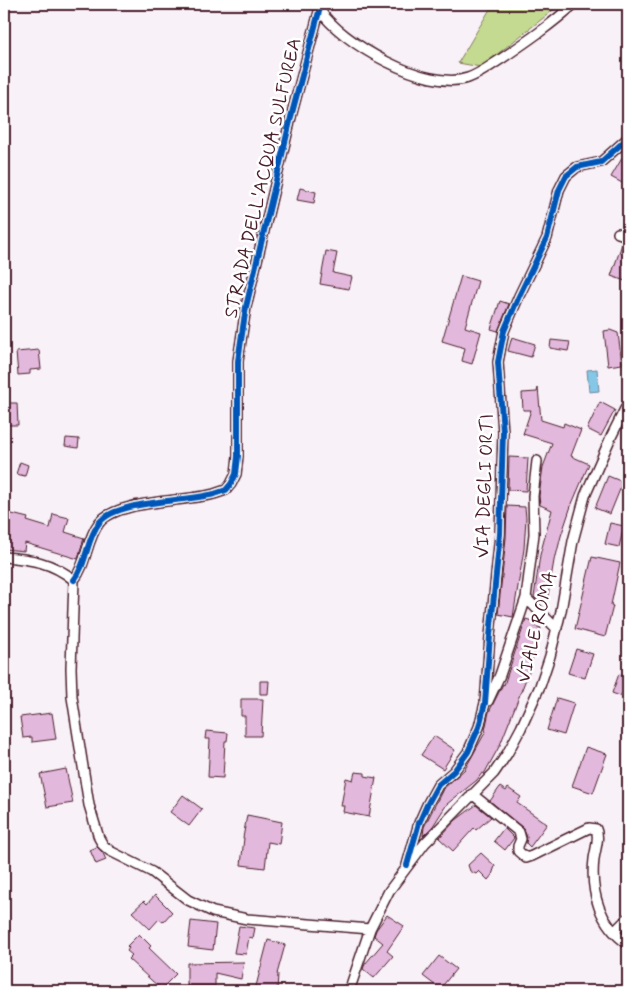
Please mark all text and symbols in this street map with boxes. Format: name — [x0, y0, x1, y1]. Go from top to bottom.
street label: STRADA DELL'ACQUA SULFUREA — [219, 35, 307, 321]
street label: VIA DEGLI ORTI — [470, 413, 500, 559]
street label: VIALE ROMA — [511, 568, 563, 686]

